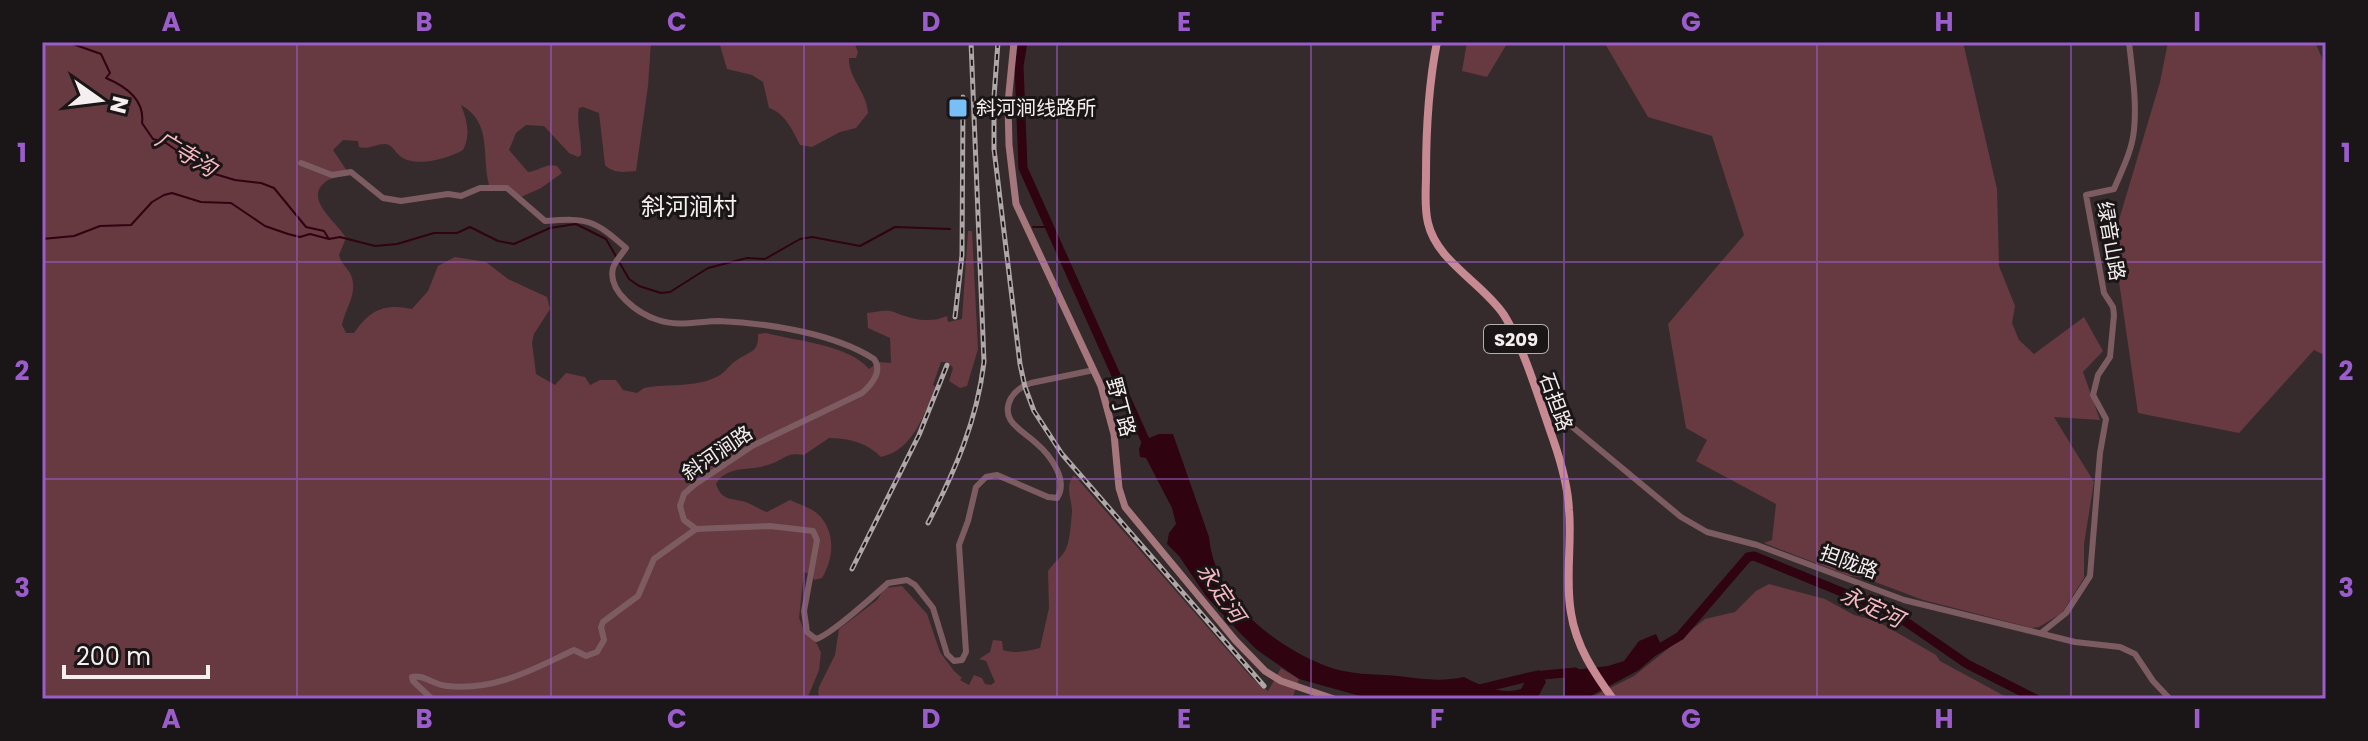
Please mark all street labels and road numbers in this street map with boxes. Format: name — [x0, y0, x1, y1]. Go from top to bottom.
street label: 绿音山路 — [2090, 199, 2132, 283]
road number: S209 — [1484, 325, 1548, 353]
street label: 石担路 — [1533, 369, 1579, 435]
street label: 野丁路 — [1100, 374, 1142, 440]
street label: 斜河涧路 — [676, 419, 758, 487]
street label: 担陇路 — [1816, 539, 1882, 585]

